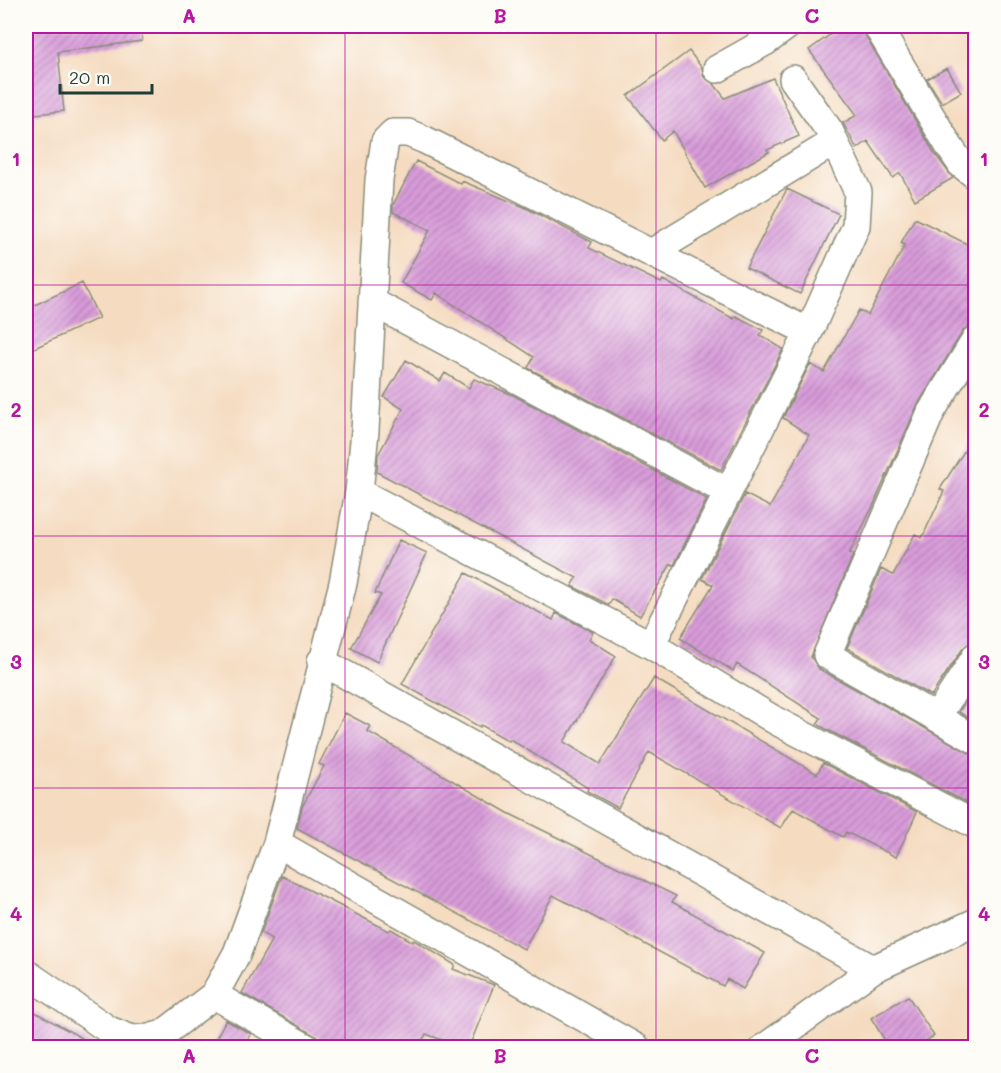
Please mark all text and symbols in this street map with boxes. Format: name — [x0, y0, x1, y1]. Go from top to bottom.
text: A — [182, 2, 196, 28]
text: B — [493, 2, 507, 28]
text: C — [805, 2, 820, 28]
scale bar — [60, 57, 152, 95]
text: 20 m — [69, 65, 110, 89]
text: 1 — [12, 145, 20, 171]
text: 1 — [980, 145, 988, 171]
text: 2 — [10, 396, 22, 422]
text: 2 — [978, 396, 990, 422]
text: 3 — [10, 648, 22, 674]
text: 3 — [978, 648, 990, 674]
text: 4 — [10, 900, 23, 926]
text: 4 — [978, 900, 991, 926]
text: A — [182, 1042, 196, 1068]
text: B — [493, 1042, 507, 1068]
text: C — [805, 1042, 820, 1068]

